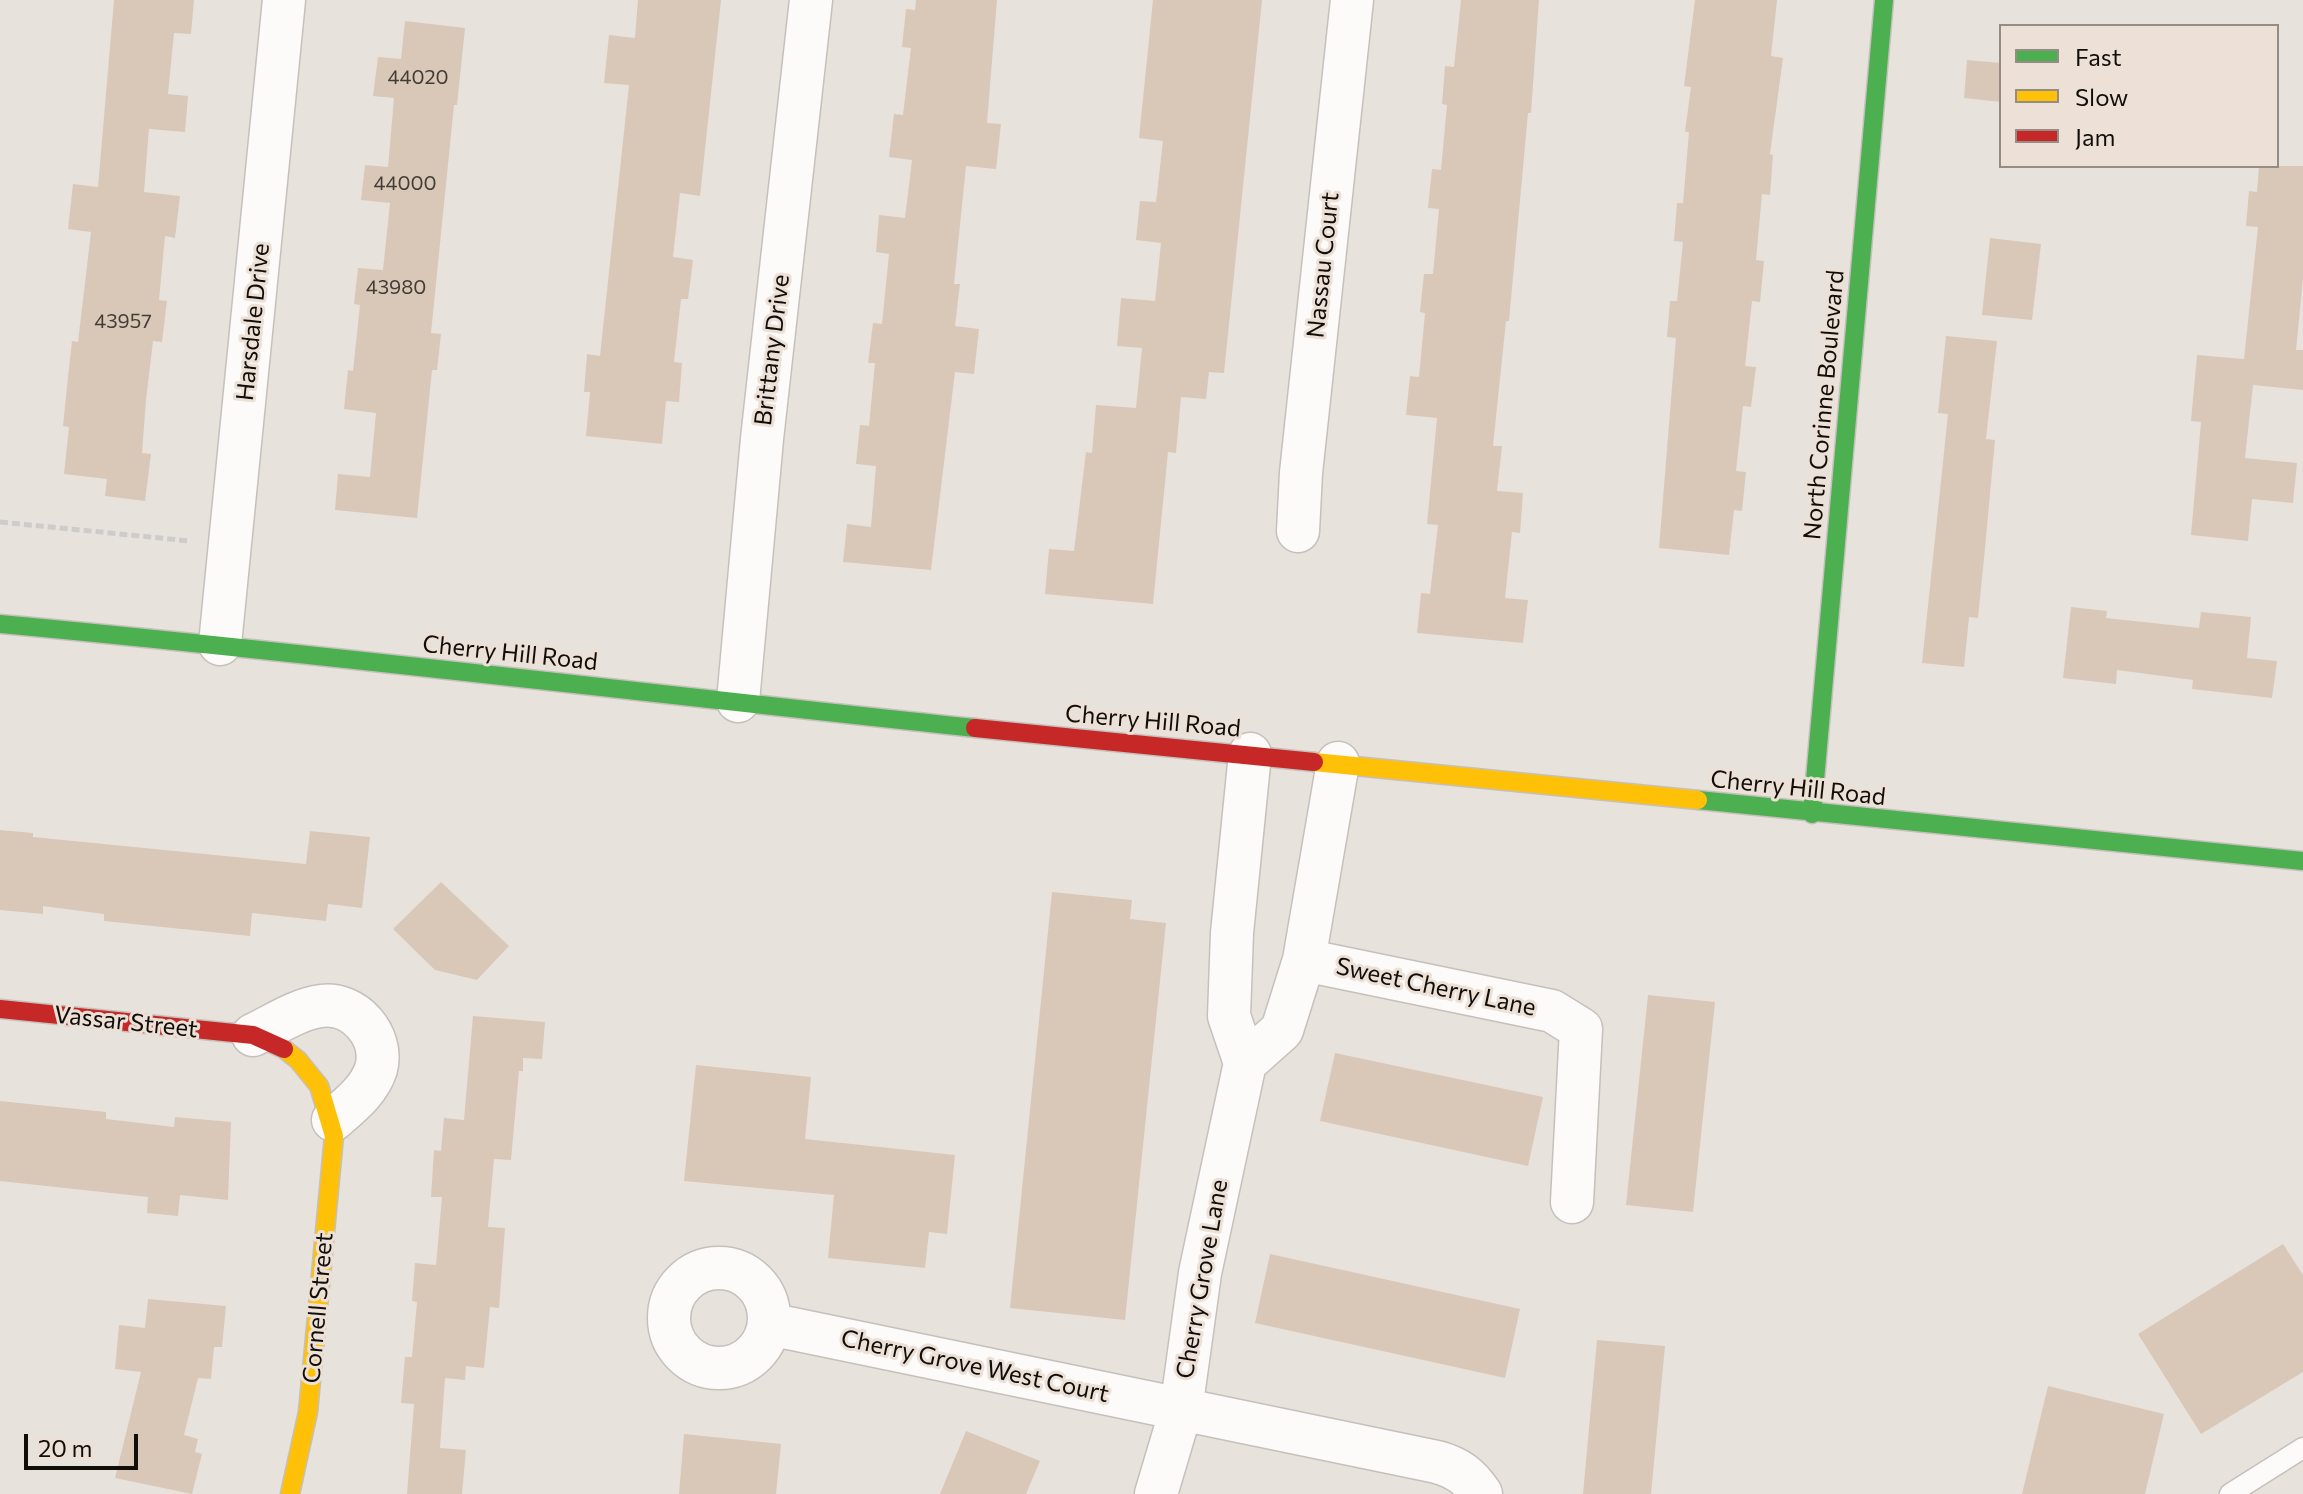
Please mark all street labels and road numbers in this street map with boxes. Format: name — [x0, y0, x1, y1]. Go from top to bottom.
street label: Nassau Court — [1301, 191, 1345, 339]
street label: Harsdale Drive — [230, 242, 276, 402]
street label: North Corinne Boulevard — [1798, 269, 1850, 541]
street label: Brittany Drive — [748, 273, 796, 427]
street label: Cherry Hill Road — [421, 629, 599, 677]
street label: Cherry Hill Road — [1064, 699, 1242, 743]
street label: Cherry Hill Road — [1709, 764, 1887, 812]
street label: Sweet Cherry Lane — [1333, 952, 1539, 1022]
street label: Vassar Street — [53, 1000, 199, 1044]
street label: Cherry Grove Lane — [1170, 1177, 1234, 1381]
street label: Cornell Street — [297, 1231, 339, 1385]
street label: Cherry Grove West Court — [838, 1324, 1112, 1408]

